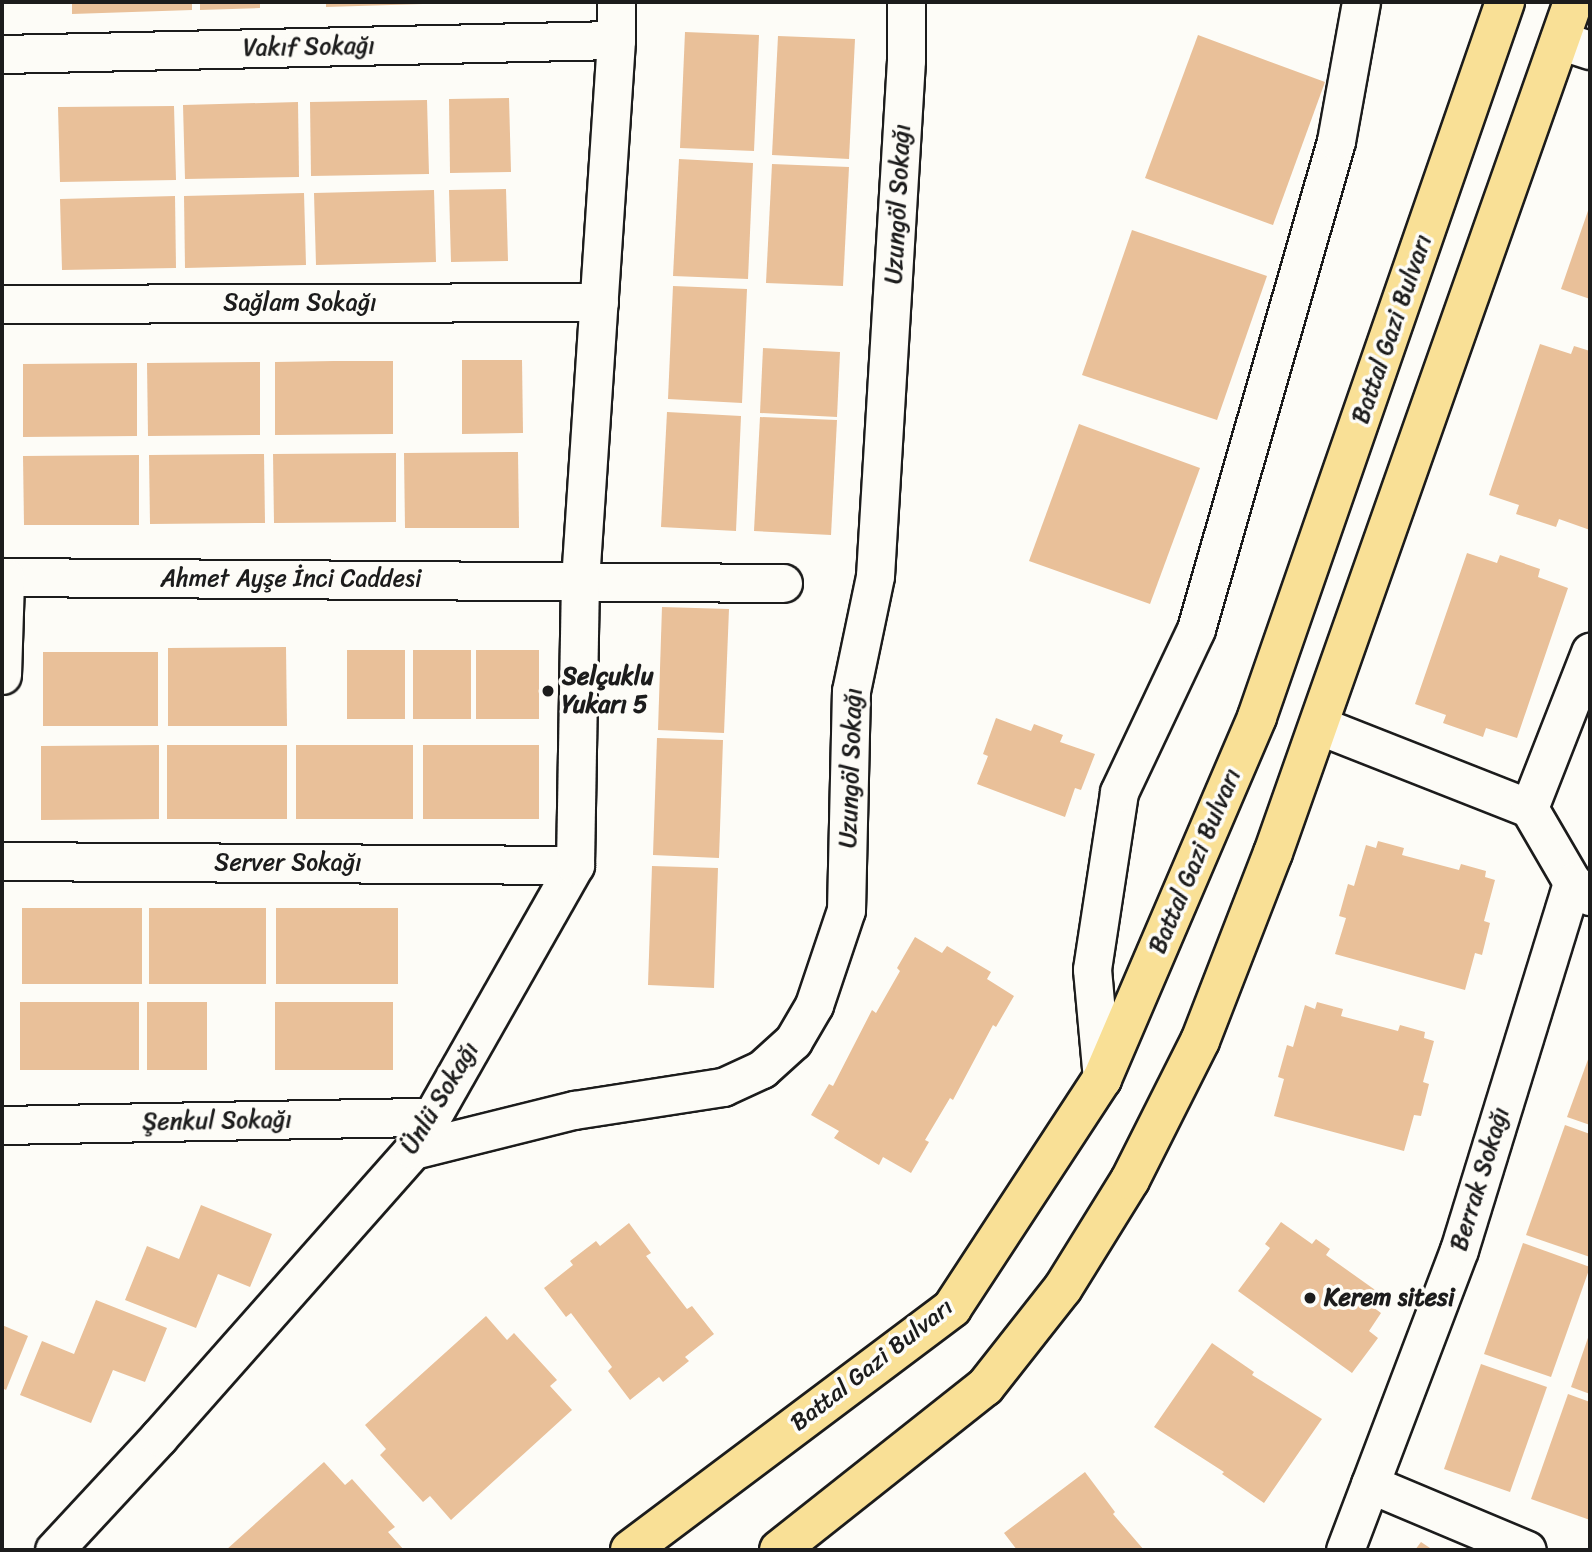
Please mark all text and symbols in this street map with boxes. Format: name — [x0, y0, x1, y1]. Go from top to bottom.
street label: Vakıf Sokağı — [243, 31, 375, 63]
street label: Uzungöl Sokağı — [879, 123, 917, 285]
street label: Battal Gazi Bulvarı — [1346, 231, 1438, 427]
street label: Sağlam Sokağı — [223, 289, 377, 317]
street label: Ahmet Ayşe İnci Caddesi — [160, 565, 422, 593]
place label: Selçuklu Yukarı 5 — [562, 663, 654, 719]
marker: Selçuklu Yukarı 5 — [540, 683, 556, 699]
street label: Uzungöl Sokağı — [834, 688, 868, 848]
street label: Battal Gazi Bulvarı — [1143, 764, 1247, 958]
street label: Server Sokağı — [214, 849, 362, 877]
street label: Ünlü Sokağı — [395, 1037, 485, 1159]
street label: Berrak Sokağı — [1444, 1104, 1516, 1254]
street label: Şenkul Sokağı — [142, 1105, 292, 1137]
place label: Kerem sitesi — [1324, 1284, 1455, 1312]
marker: Kerem sitesi — [1302, 1290, 1318, 1306]
street label: Battal Gazi Bulvarı — [785, 1293, 959, 1437]

